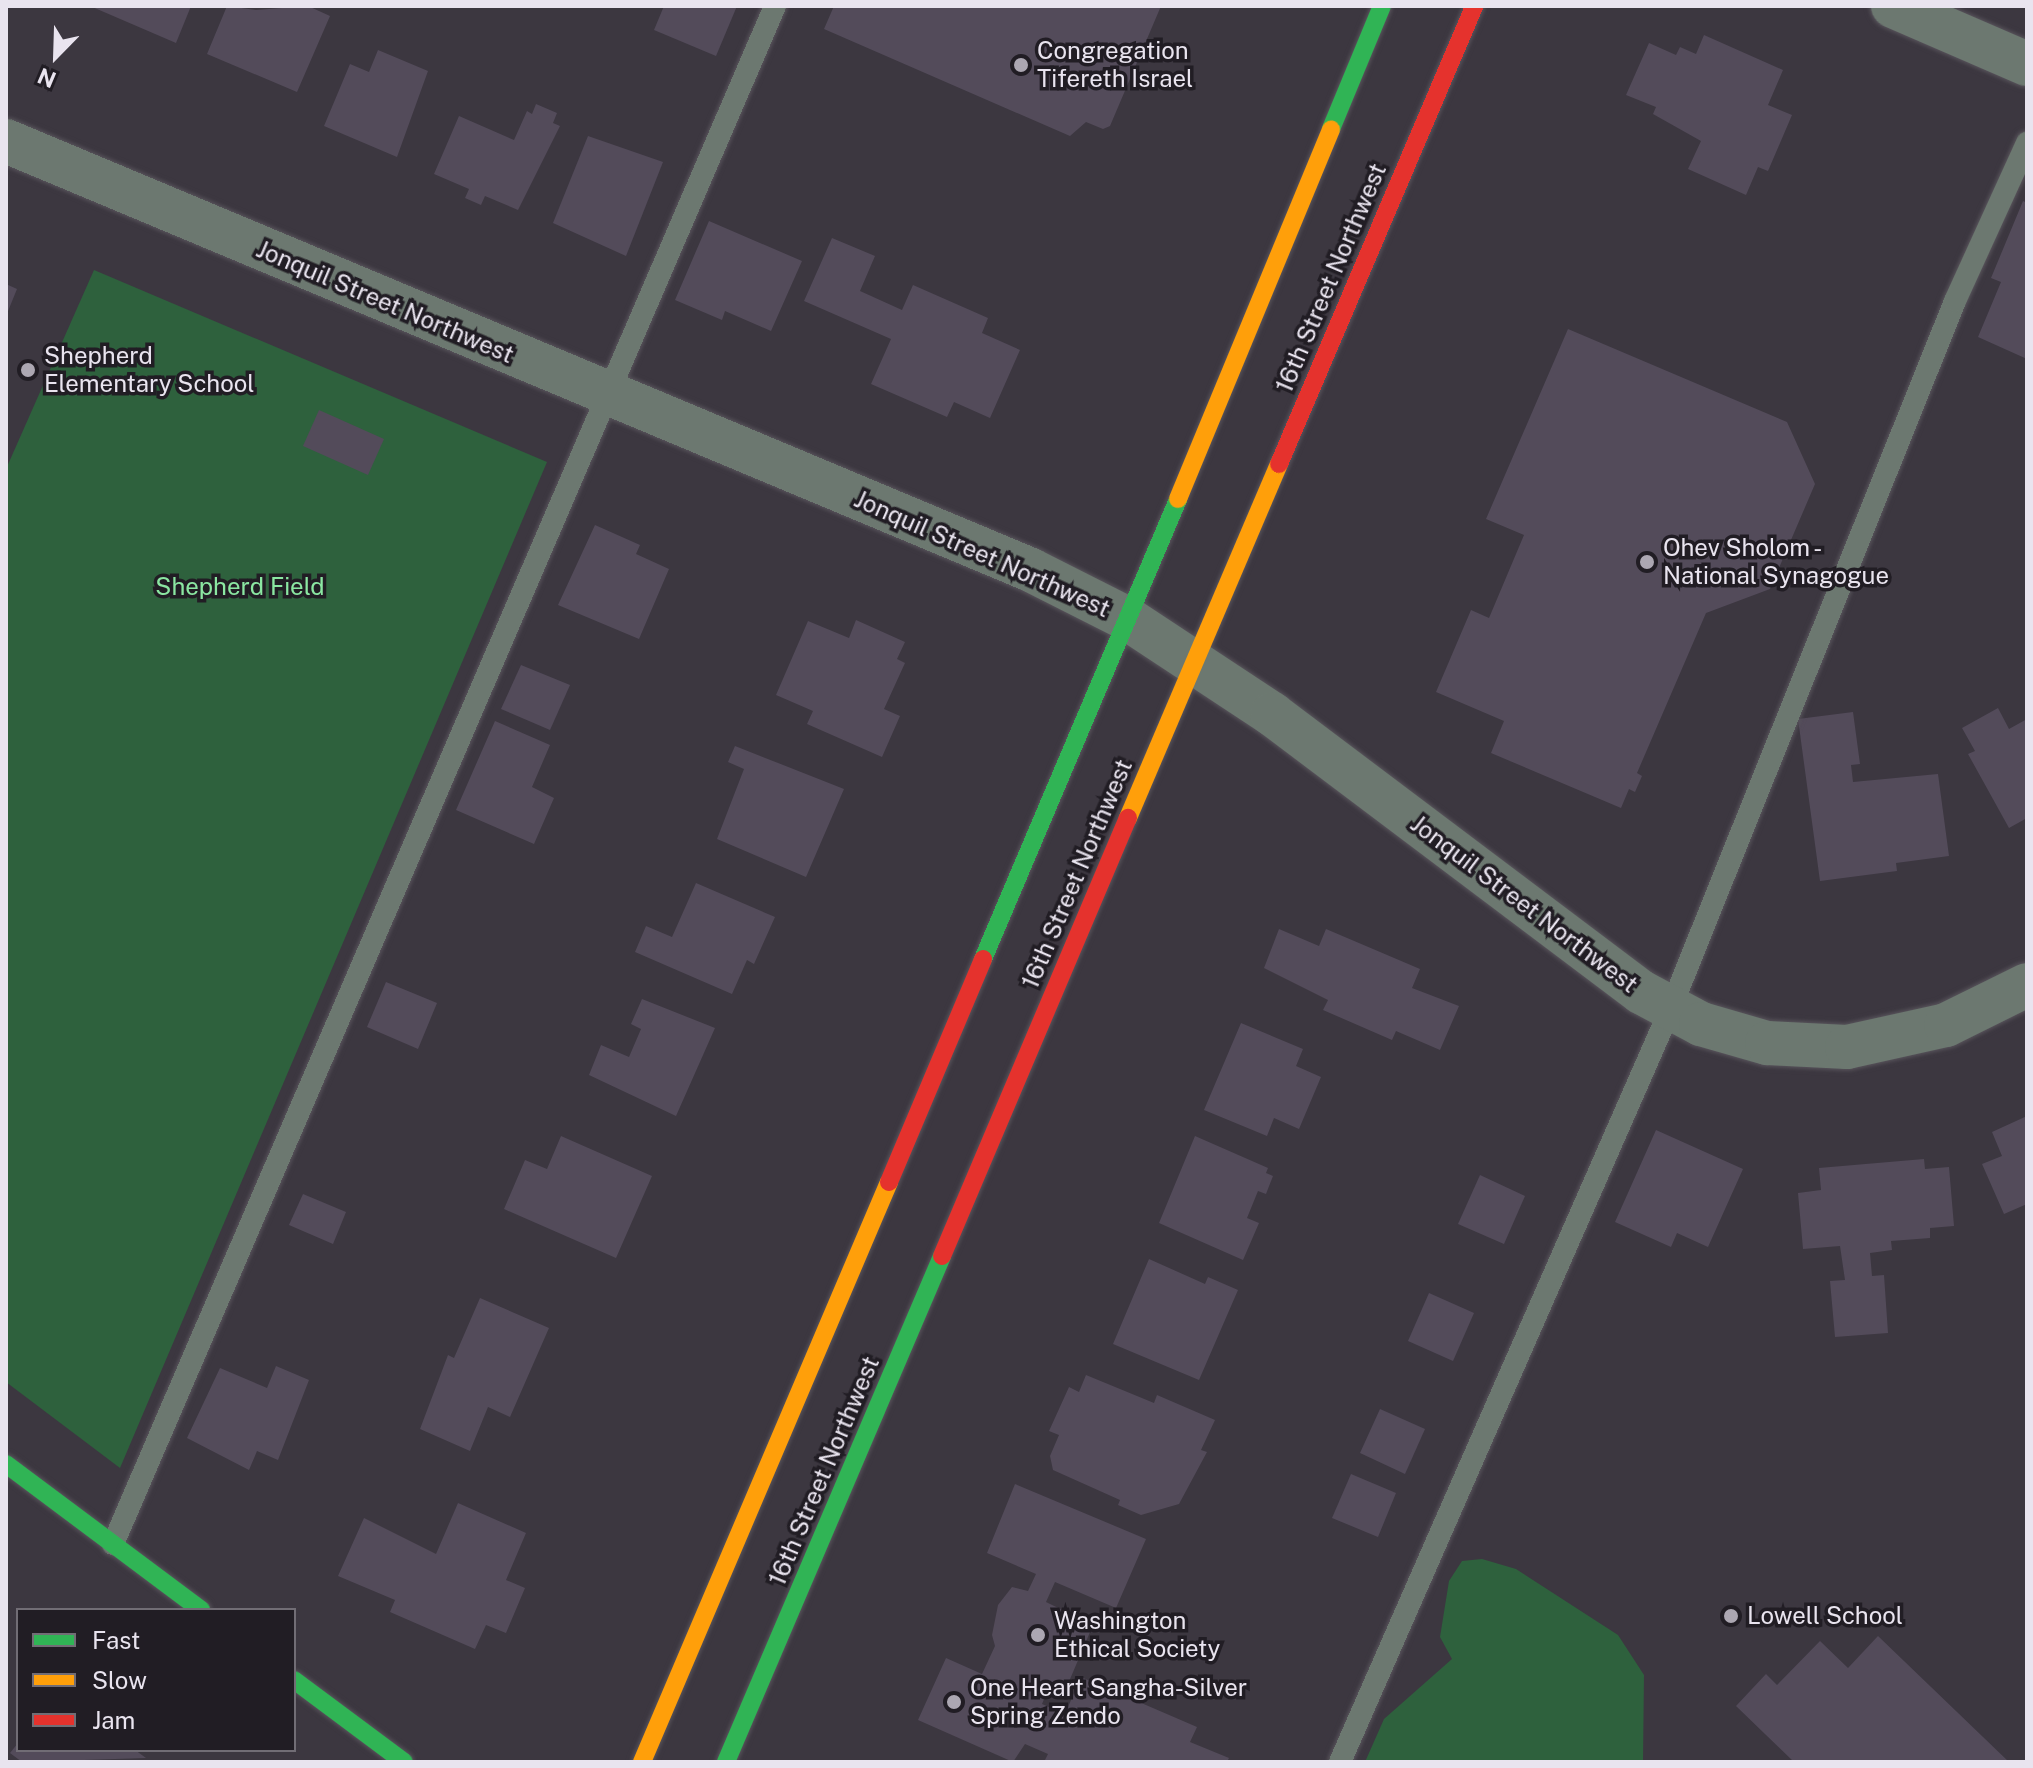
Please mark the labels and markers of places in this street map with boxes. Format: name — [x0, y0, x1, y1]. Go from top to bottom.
place label: Congregation Tifereth Israel — [1037, 37, 1193, 93]
marker: Congregation Tifereth Israel — [1012, 56, 1030, 74]
place label: Shepherd Elementary School — [44, 342, 255, 398]
marker: Shepherd Elementary School — [19, 361, 37, 379]
place label: Ohev Sholom - National Synagogue — [1663, 534, 1889, 590]
marker: Ohev Sholom - National Synagogue — [1638, 553, 1656, 571]
place label: Lowell School — [1747, 1602, 1903, 1630]
place label: Washington Ethical Society — [1054, 1607, 1220, 1663]
marker: Lowell School — [1722, 1607, 1740, 1625]
marker: Washington Ethical Society — [1029, 1626, 1047, 1644]
place label: One Heart Sangha-Silver Spring Zendo — [970, 1674, 1247, 1730]
marker: One Heart Sangha-Silver Spring Zendo — [945, 1693, 963, 1711]

